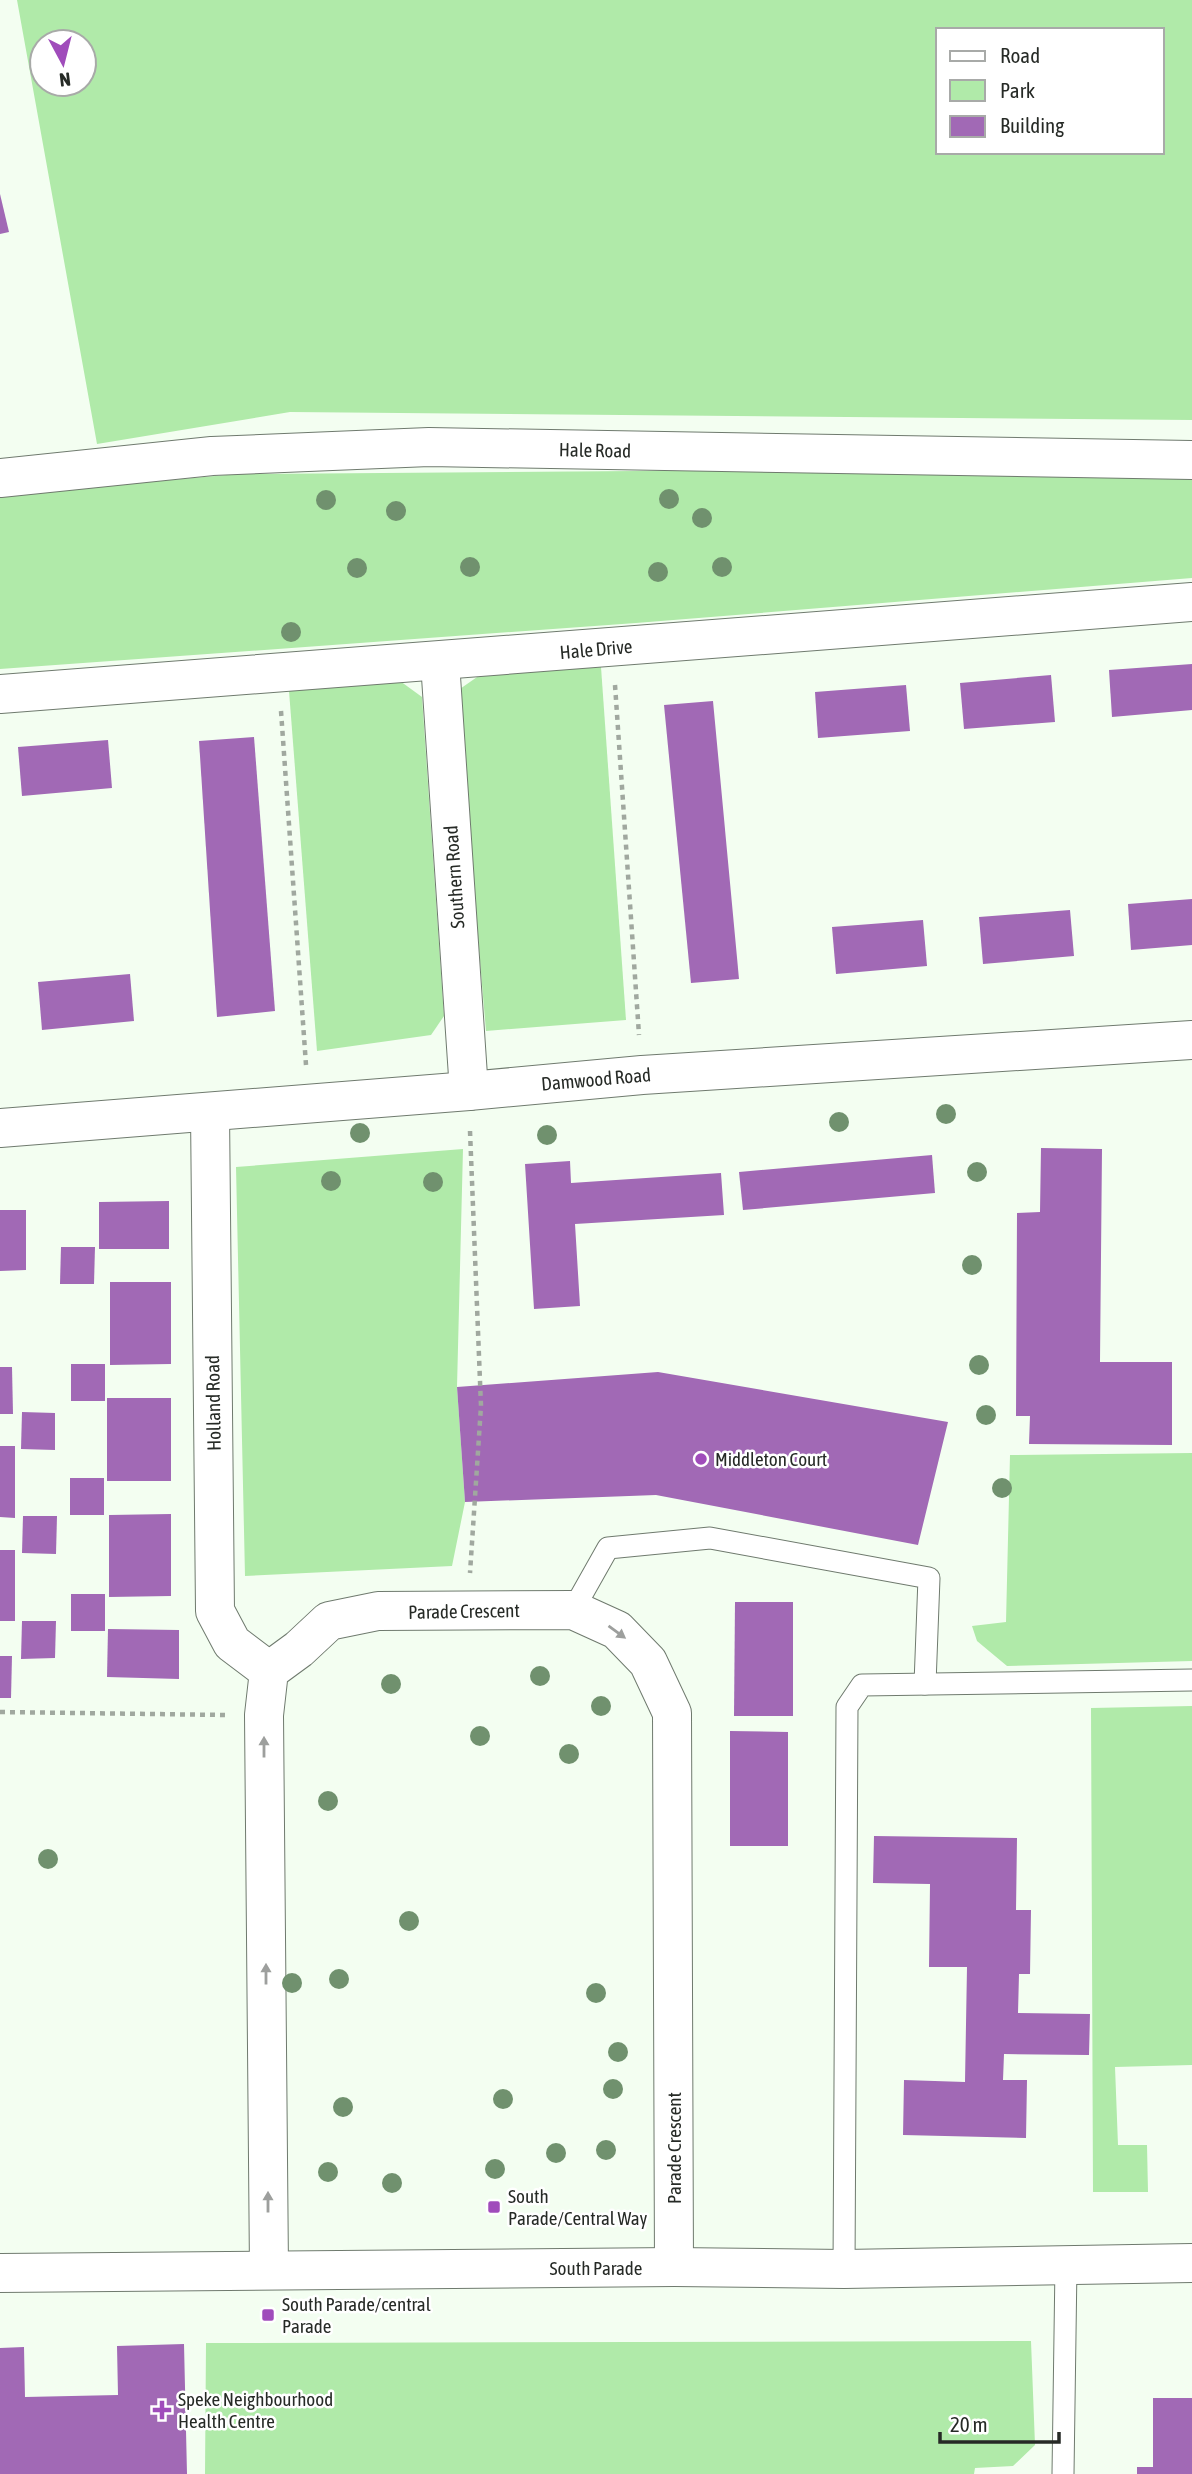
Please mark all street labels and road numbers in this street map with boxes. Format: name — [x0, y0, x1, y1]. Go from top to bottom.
street label: Hale Road — [559, 438, 631, 462]
street label: Hale Drive — [559, 635, 633, 663]
street label: Southern Road — [439, 825, 469, 929]
street label: Damwood Road — [540, 1063, 652, 1095]
street label: Holland Road — [201, 1355, 225, 1451]
street label: Parade Crescent — [408, 1599, 520, 1623]
street label: Parade Crescent — [663, 2092, 685, 2204]
street label: South Parade — [550, 2257, 642, 2279]

